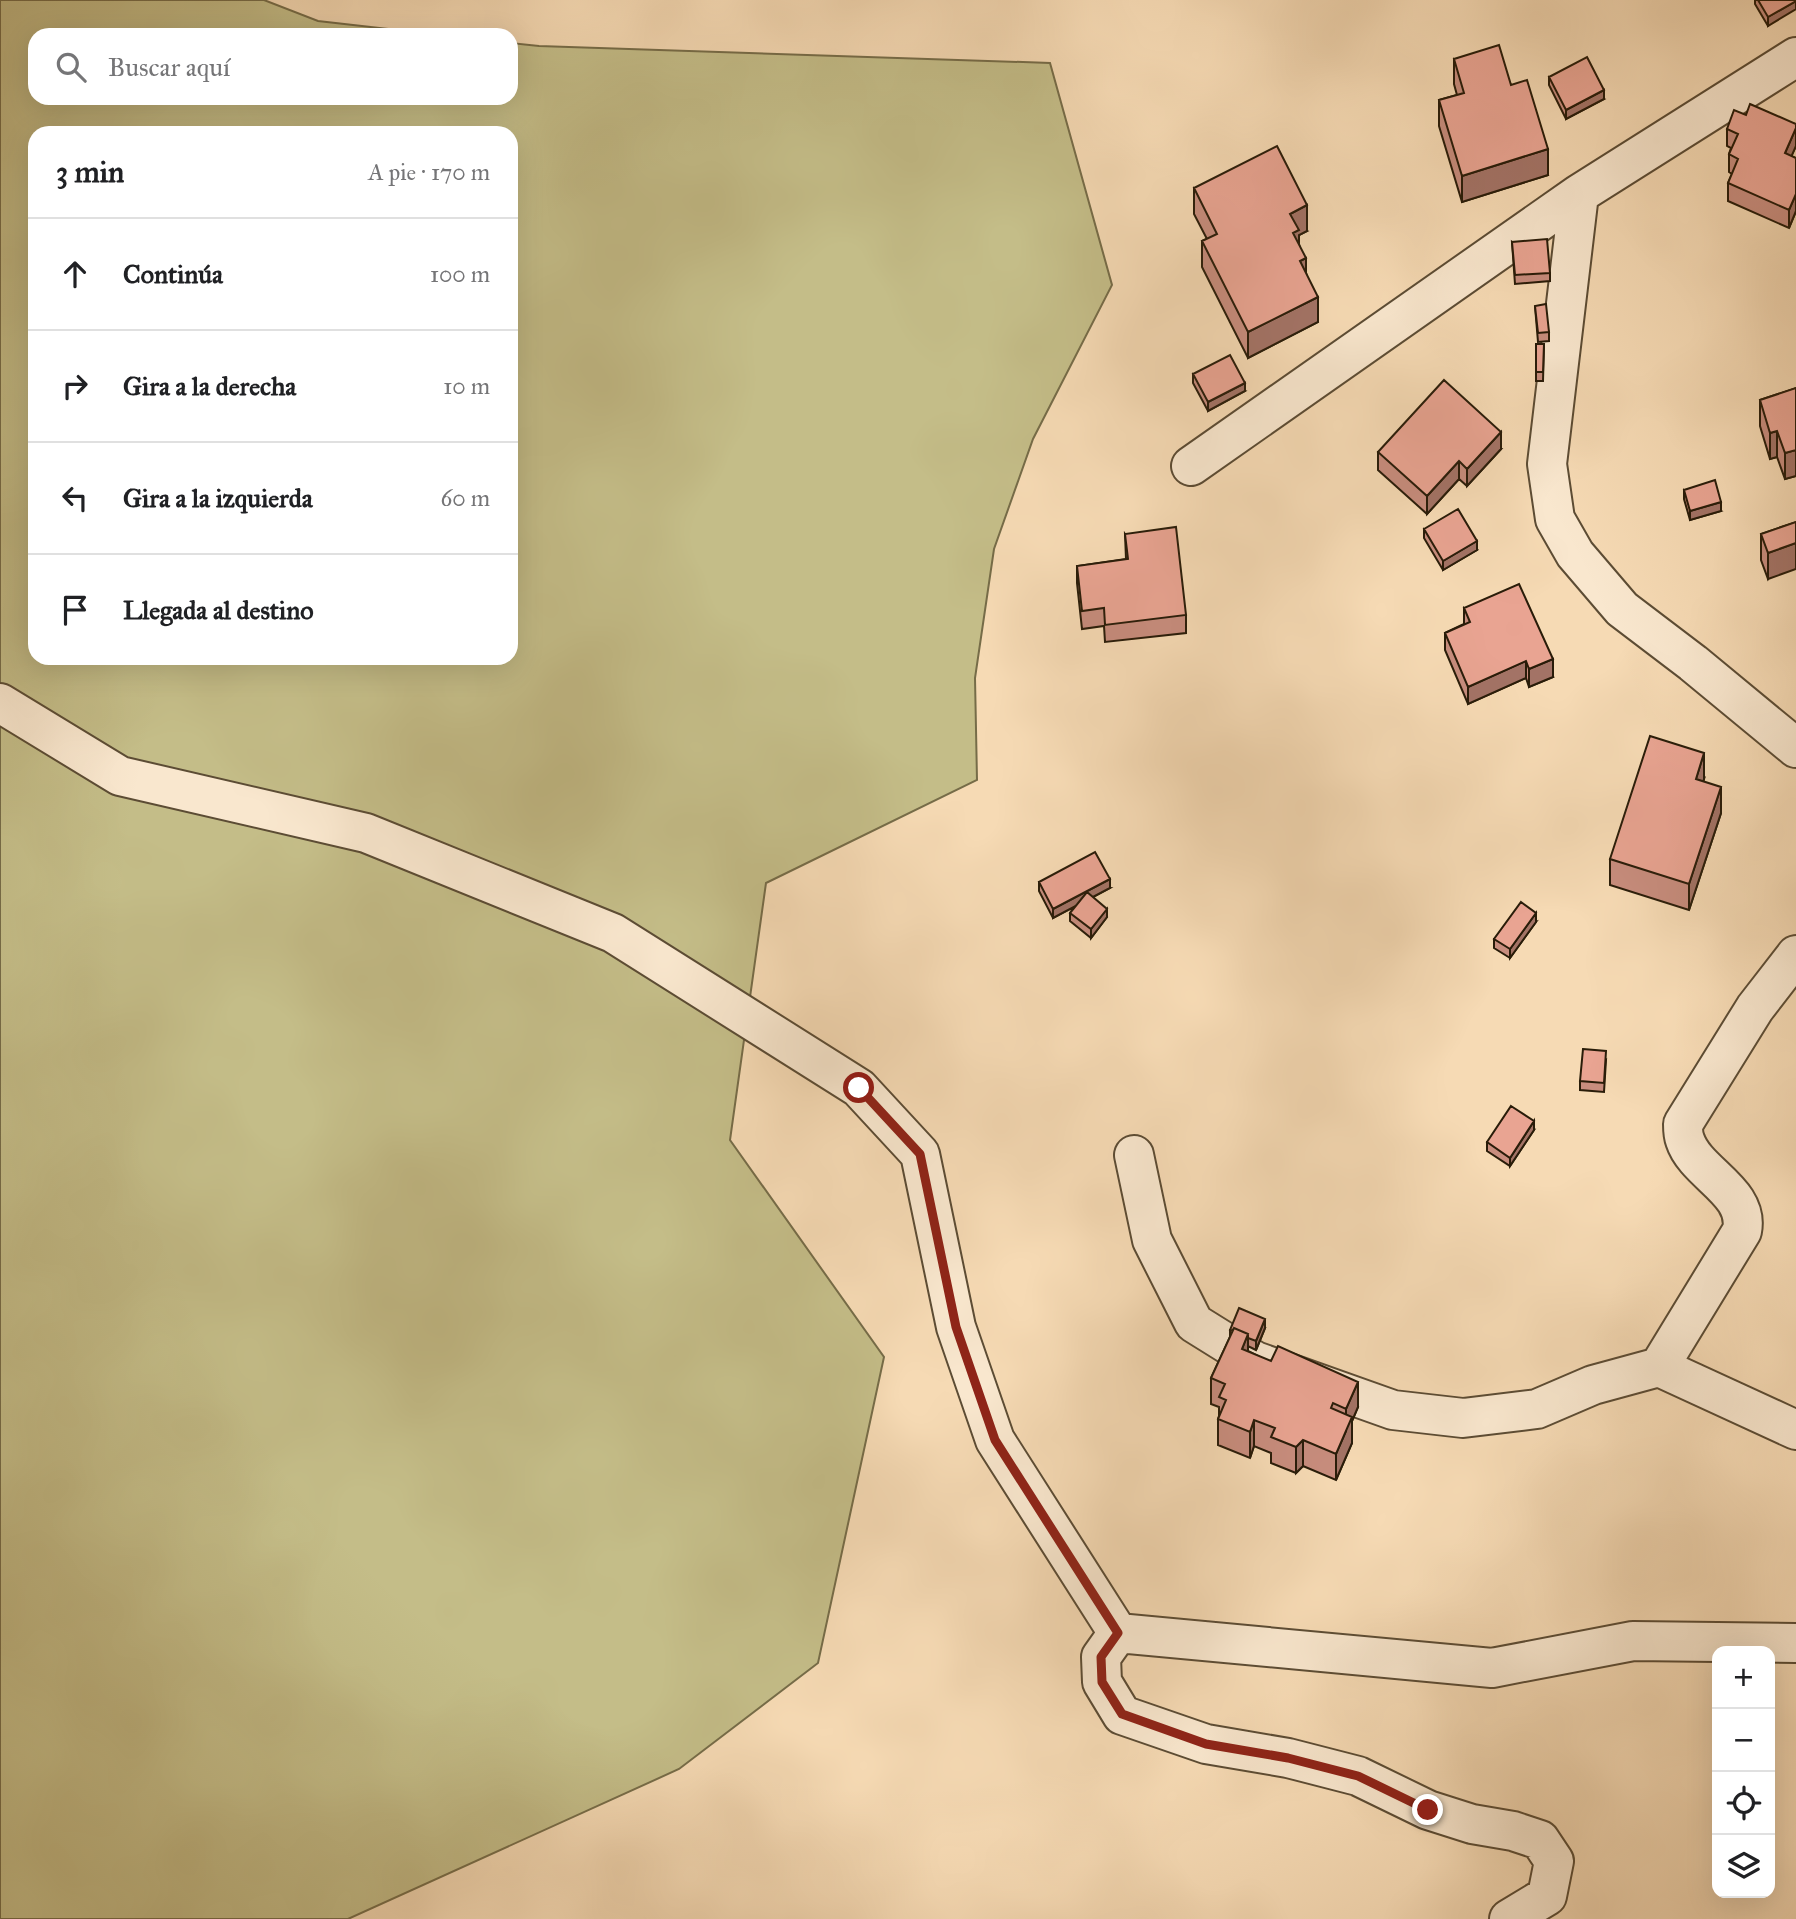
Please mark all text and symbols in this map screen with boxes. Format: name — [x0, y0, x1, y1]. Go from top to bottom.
search box — [28, 28, 518, 105]
icon: search — [52, 48, 90, 86]
text: Buscar aquí — [108, 51, 230, 83]
text: 3 min — [56, 154, 124, 190]
text: A pie · 170 m — [368, 158, 490, 186]
icon: ahead — [56, 255, 94, 293]
text: Continúa — [123, 258, 223, 290]
text: 100 m — [430, 260, 490, 288]
icon: right — [56, 367, 94, 405]
text: Gira a la derecha — [123, 370, 296, 402]
text: 10 m — [443, 372, 490, 400]
icon: left — [56, 479, 94, 517]
text: Gira a la izquierda — [123, 482, 313, 514]
text: 60 m — [441, 484, 490, 512]
icon: arrive — [56, 591, 94, 629]
text: Llegada al destino — [123, 594, 314, 626]
route start — [843, 1072, 874, 1103]
map controls — [1712, 1646, 1775, 1898]
button: + — [1712, 1646, 1775, 1709]
button: − — [1712, 1709, 1775, 1772]
button: locate — [1712, 1772, 1775, 1835]
route end — [1412, 1794, 1443, 1825]
button: layers — [1712, 1835, 1775, 1898]

